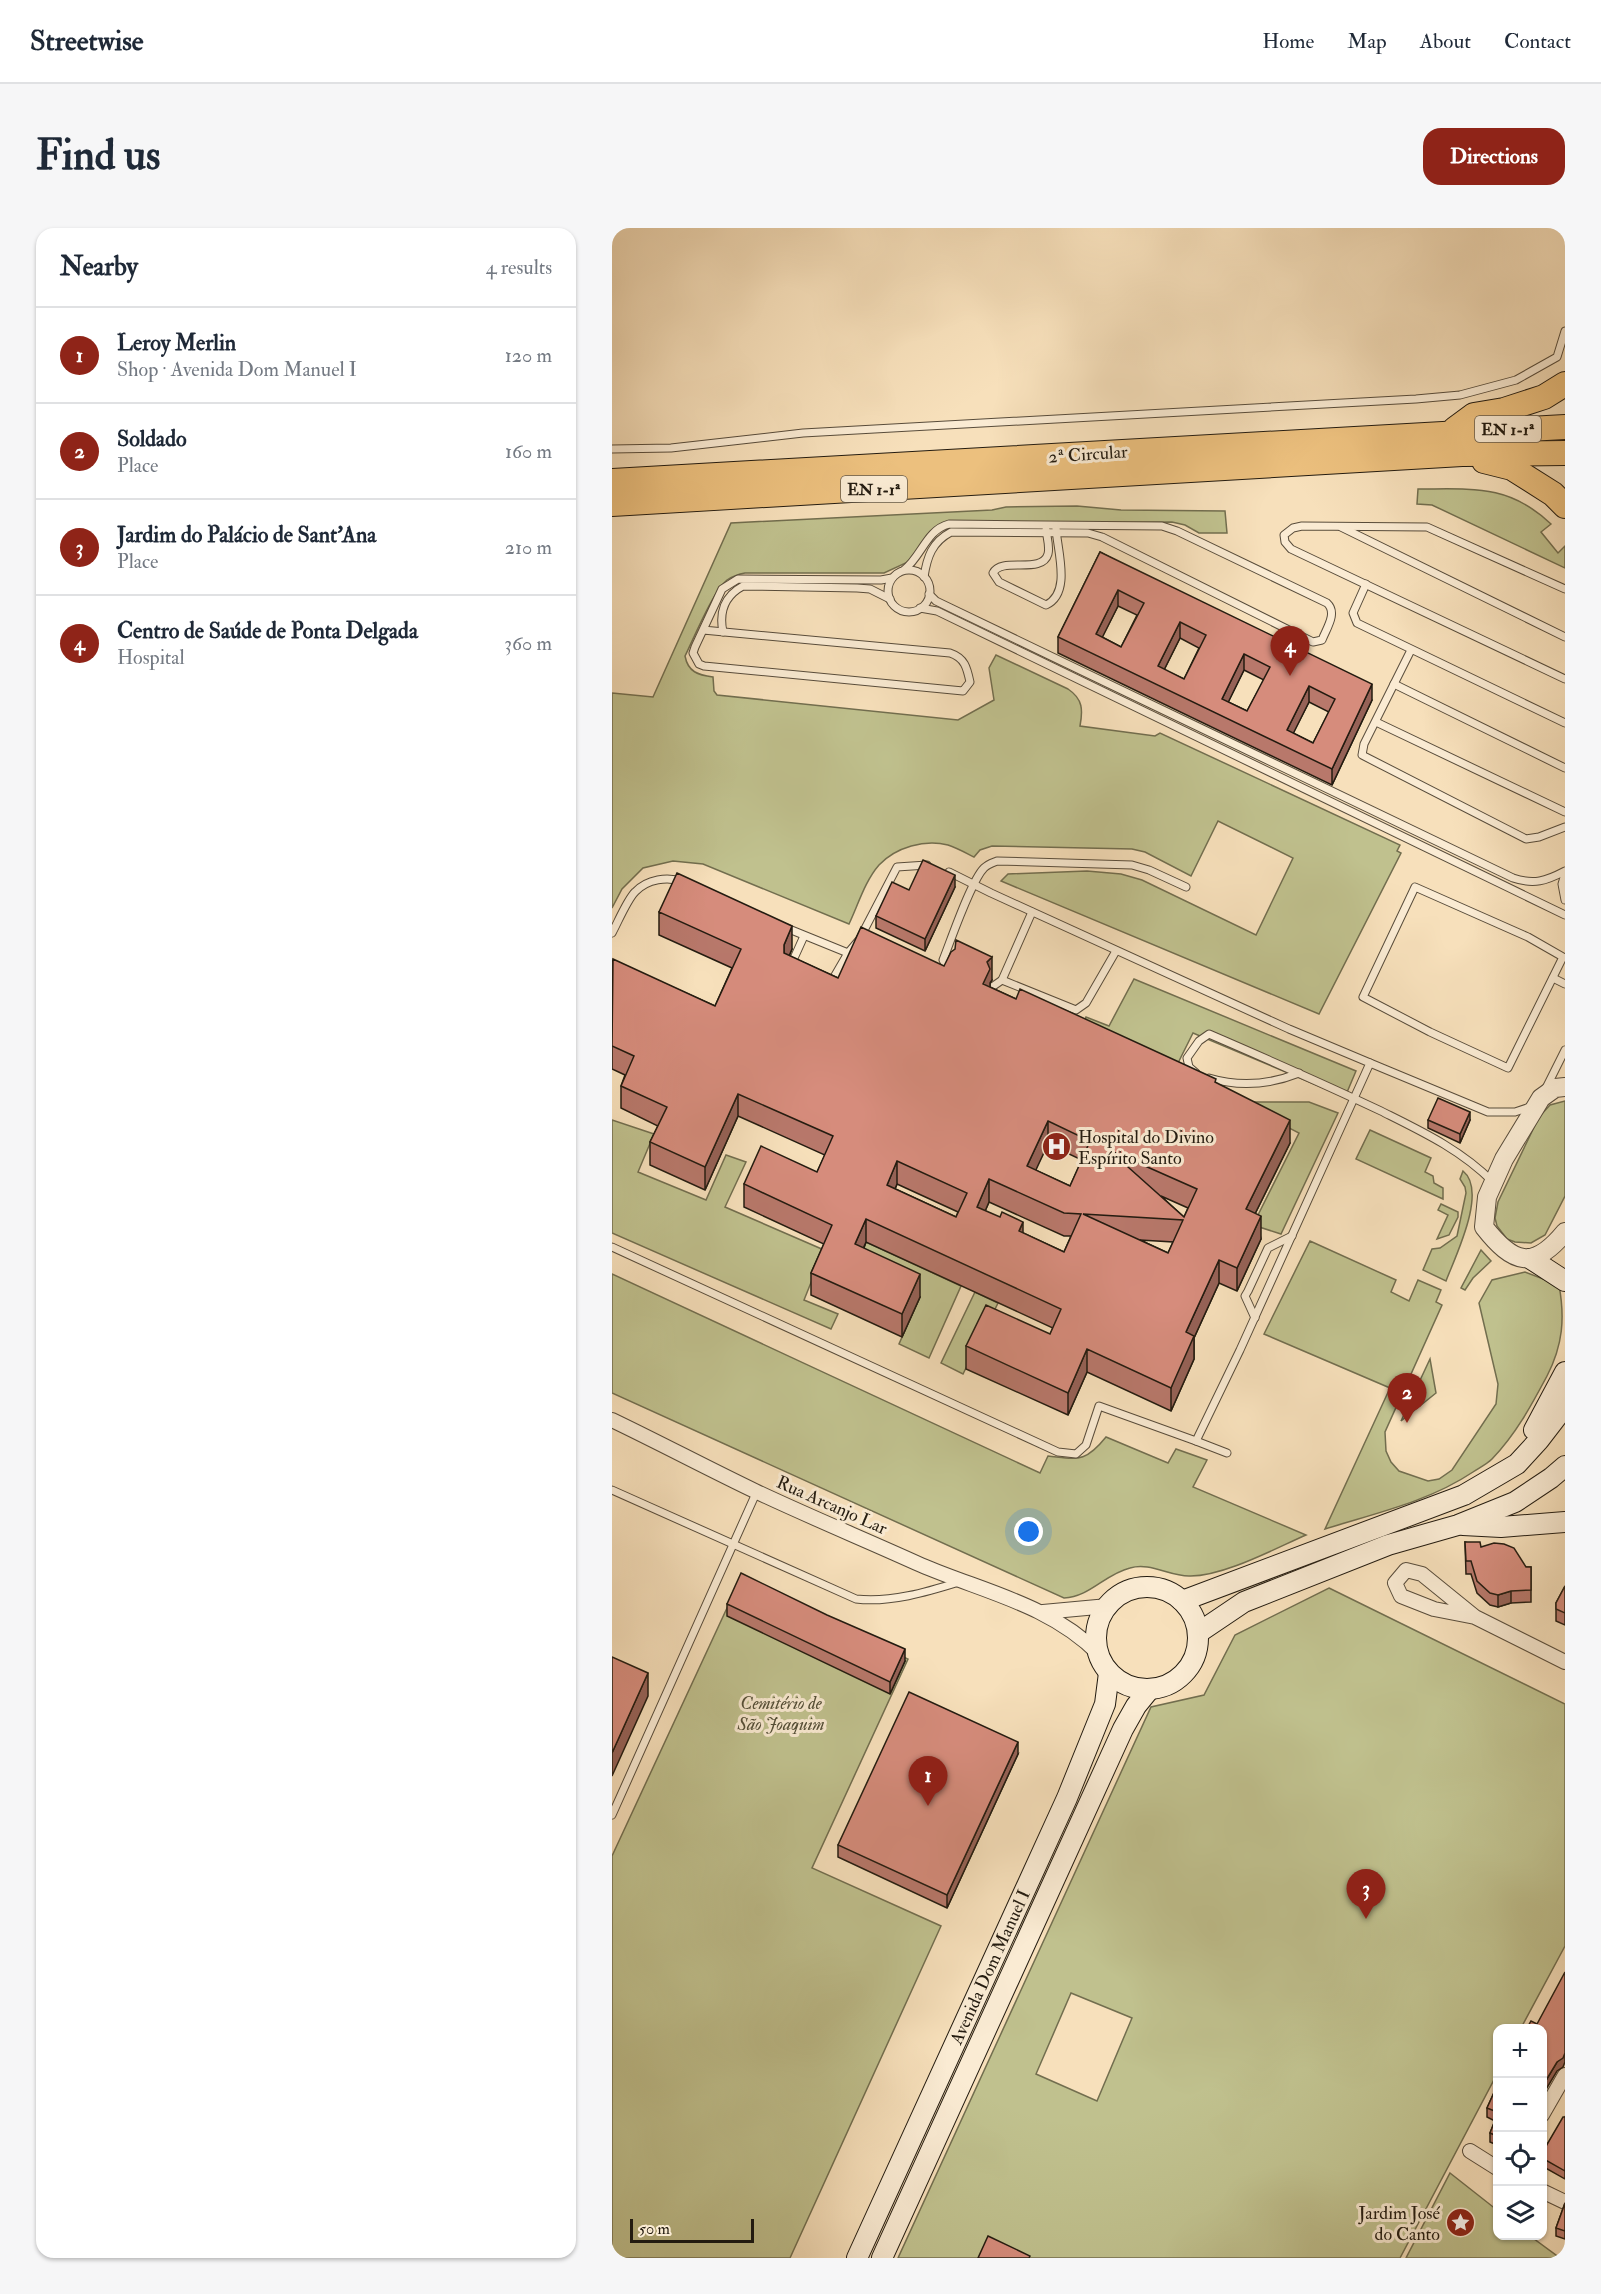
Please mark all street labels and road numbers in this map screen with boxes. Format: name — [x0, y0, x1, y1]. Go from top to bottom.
road number: EN 1-1ª — [1475, 416, 1541, 442]
street label: 2ª Circular — [1048, 440, 1129, 469]
road number: EN 1-1ª — [841, 476, 907, 502]
street label: Rua Arcanjo Lar — [773, 1471, 891, 1540]
street label: Avenida Dom Manuel I — [945, 1886, 1036, 2049]

